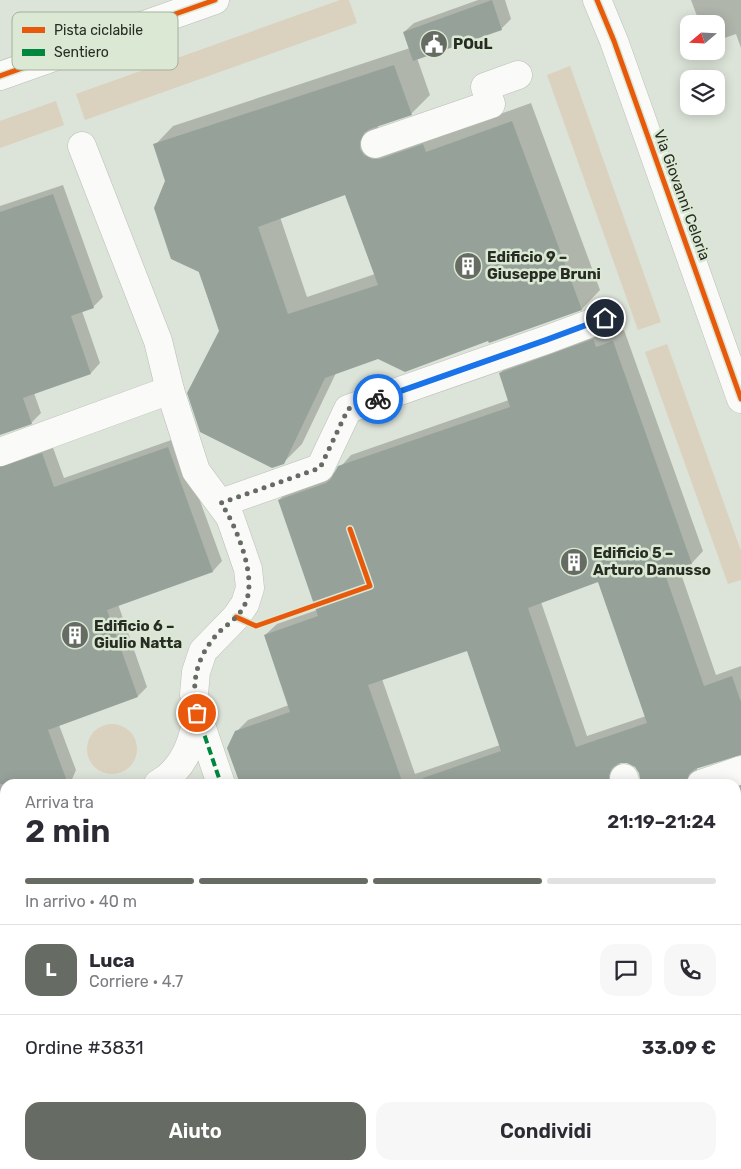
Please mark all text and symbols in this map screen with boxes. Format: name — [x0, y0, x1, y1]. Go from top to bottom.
legend — [12, 12, 178, 70]
north arrow — [680, 15, 725, 60]
map controls — [680, 15, 725, 115]
text: Pista ciclabile — [54, 22, 143, 39]
public building icon: POuL — [419, 29, 449, 59]
place label: POuL — [453, 35, 492, 53]
text: Sentiero — [54, 44, 109, 61]
button: layers — [680, 70, 725, 115]
street label: Via Giovanni Celoria — [650, 127, 714, 263]
place label: Edificio 9 – Giuseppe Bruni — [487, 248, 601, 283]
building icon: Edificio 9 – Giuseppe Bruni — [453, 251, 483, 281]
pin — [584, 297, 626, 339]
icon: home — [591, 304, 619, 332]
courier — [353, 374, 403, 424]
icon: bike — [364, 385, 392, 413]
place label: Edificio 5 – Arturo Danusso — [593, 544, 711, 579]
building icon: Edificio 5 – Arturo Danusso — [559, 547, 589, 577]
place label: Edificio 6 – Giulio Natta — [94, 617, 182, 652]
building icon: Edificio 6 – Giulio Natta — [60, 620, 90, 650]
pin — [176, 692, 218, 734]
icon: bag — [183, 699, 211, 727]
text: Arriva tra — [25, 793, 94, 812]
text: 21:19–21:24 — [607, 810, 716, 833]
text: 2 min — [25, 812, 110, 850]
text: In arrivo · 40 m — [25, 892, 137, 911]
button: chat — [600, 944, 652, 996]
button: phone — [664, 944, 716, 996]
text: Luca — [89, 949, 135, 972]
text: L — [45, 958, 57, 981]
text: Corriere · 4.7 — [89, 972, 183, 991]
text: Ordine #3831 — [25, 1036, 144, 1059]
text: 33.09 € — [642, 1036, 716, 1059]
button: Aiuto — [25, 1102, 366, 1160]
button: Condividi — [376, 1102, 716, 1160]

